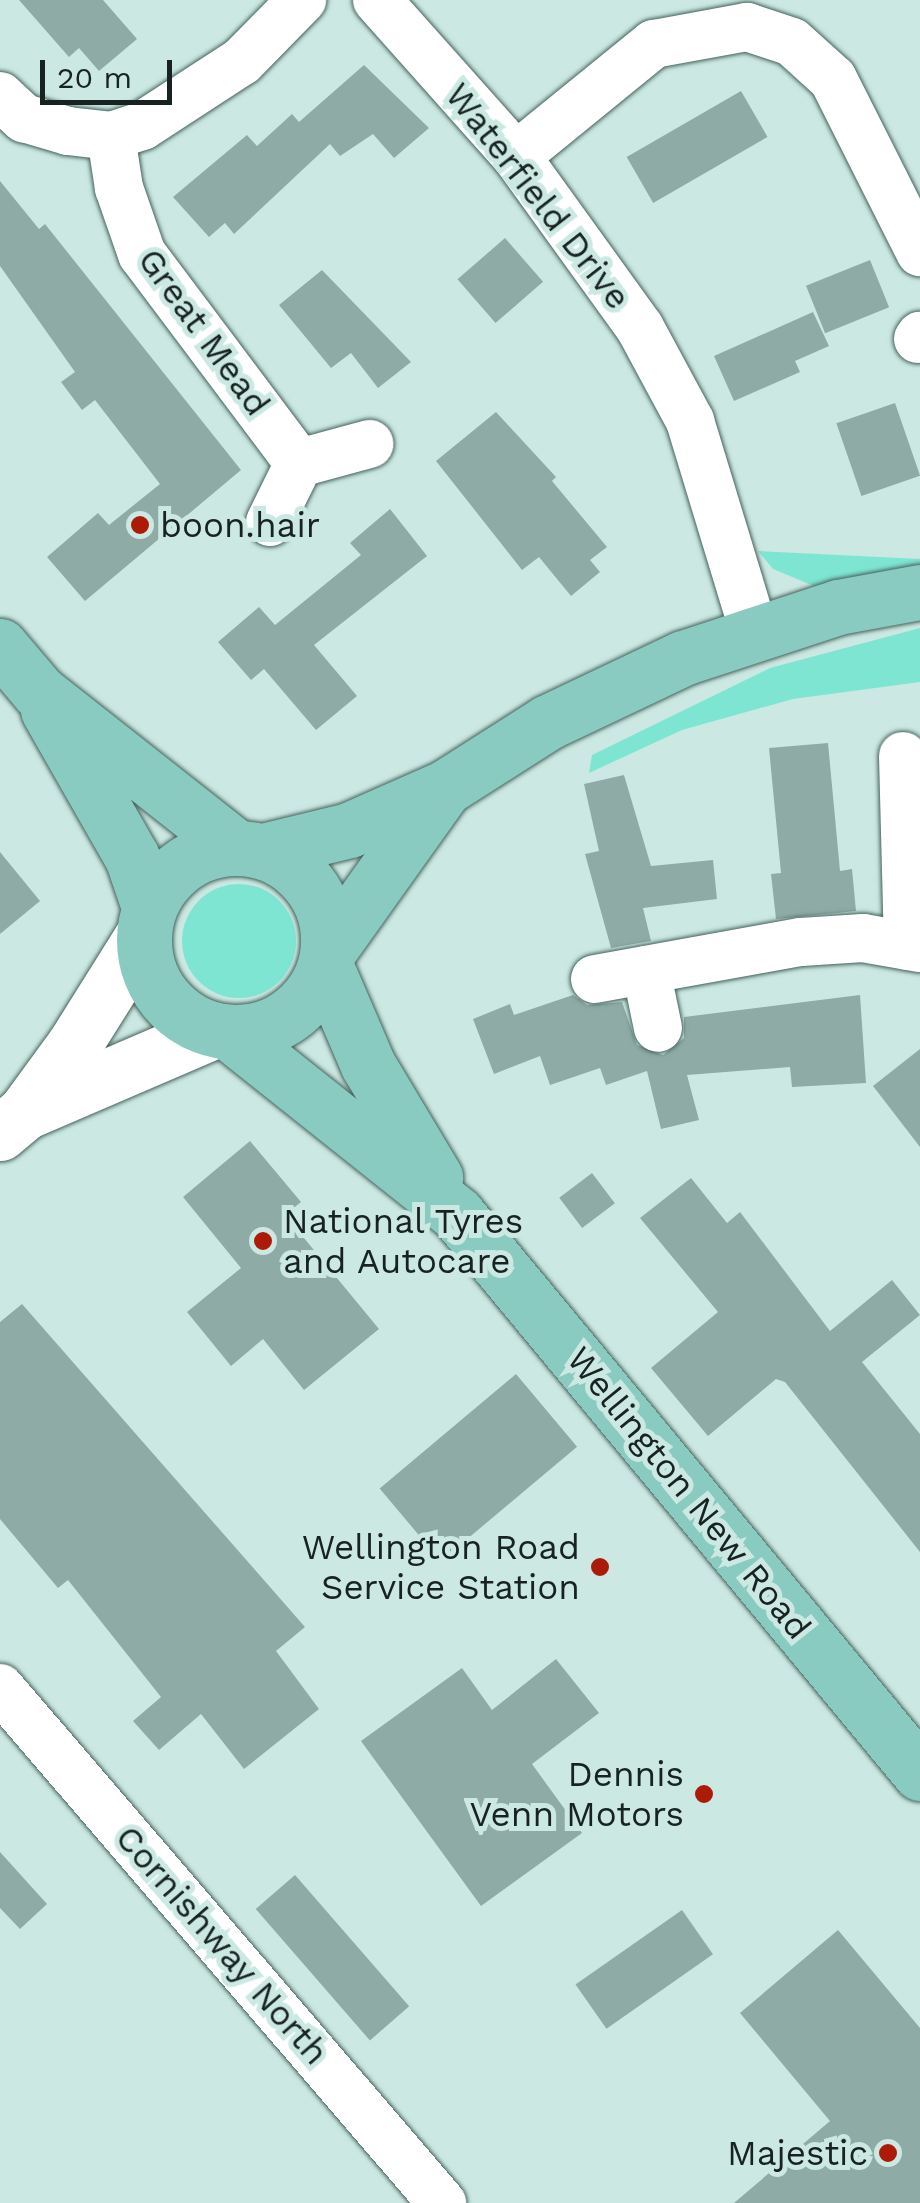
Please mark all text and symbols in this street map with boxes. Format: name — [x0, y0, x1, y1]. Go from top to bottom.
scale bar — [45, 40, 178, 102]
text: 20 m — [57, 60, 132, 95]
street label: Waterfield Drive — [437, 75, 639, 317]
street label: Great Mead — [129, 240, 279, 424]
place label: boon.hair — [160, 504, 320, 546]
marker: boon.hair — [129, 514, 151, 536]
place label: National Tyres and Autocare — [283, 1200, 525, 1282]
marker: National Tyres and Autocare — [252, 1230, 274, 1252]
street label: Wellington New Road — [558, 1338, 820, 1648]
place label: Wellington Road Service Station — [302, 1526, 580, 1608]
marker: Wellington Road Service Station — [589, 1556, 611, 1578]
place label: Dennis Venn Motors — [470, 1753, 684, 1835]
marker: Dennis Venn Motors — [693, 1783, 715, 1805]
street label: Cornishway North — [107, 1817, 337, 2073]
place label: Majestic — [727, 2132, 868, 2174]
marker: Majestic — [877, 2142, 899, 2164]

